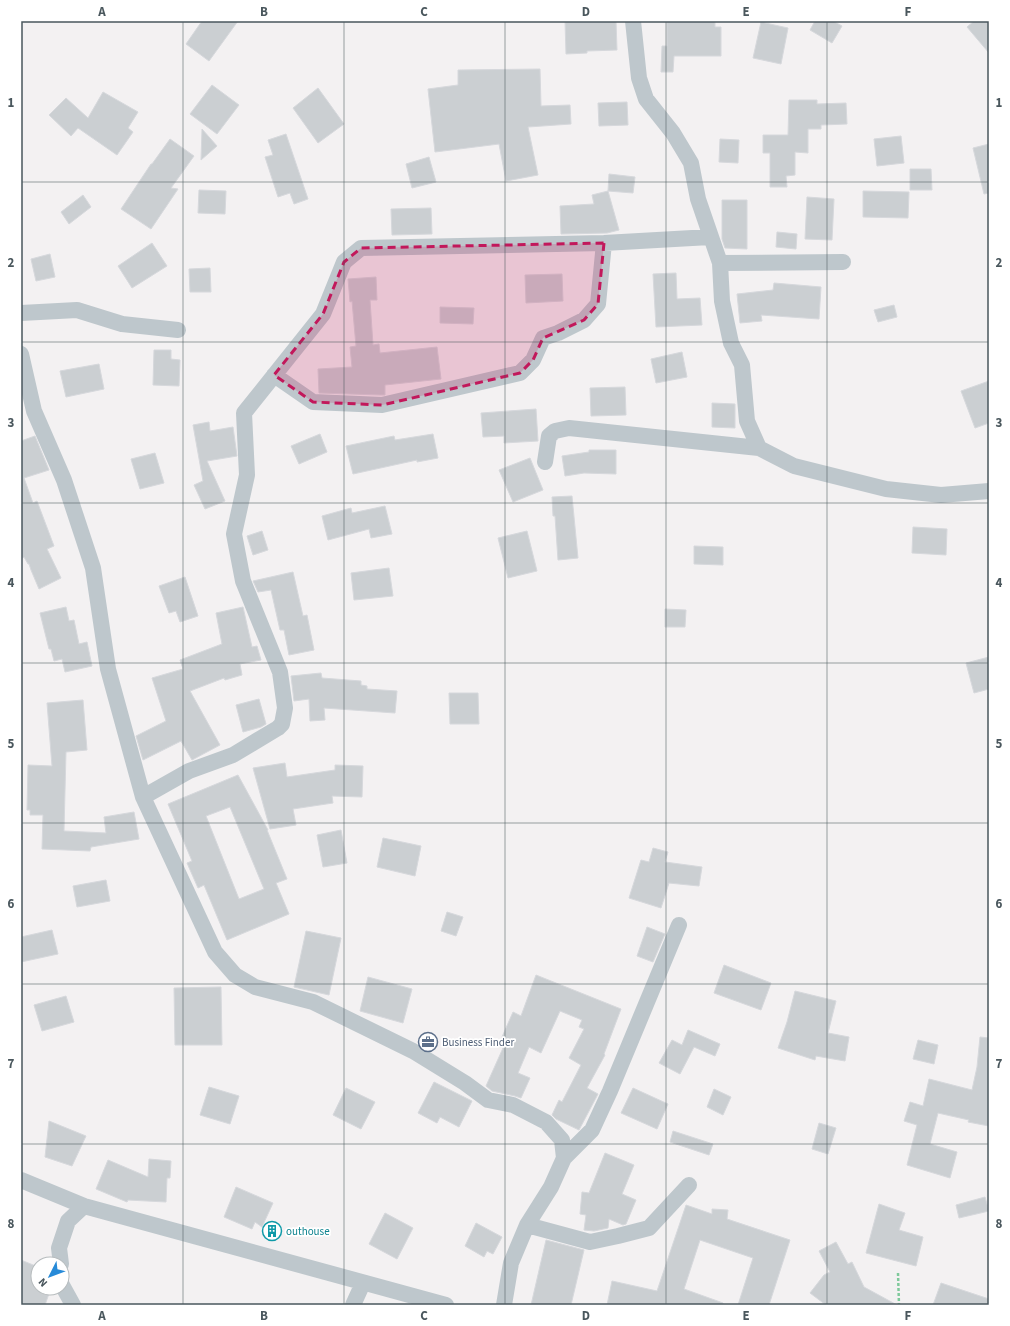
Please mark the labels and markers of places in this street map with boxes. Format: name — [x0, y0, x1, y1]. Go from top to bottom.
office icon: Business Finder — [417, 1031, 439, 1053]
place label: Business Finder — [442, 1035, 514, 1050]
building icon: outhouse — [261, 1220, 283, 1242]
place label: outhouse — [286, 1224, 330, 1239]

